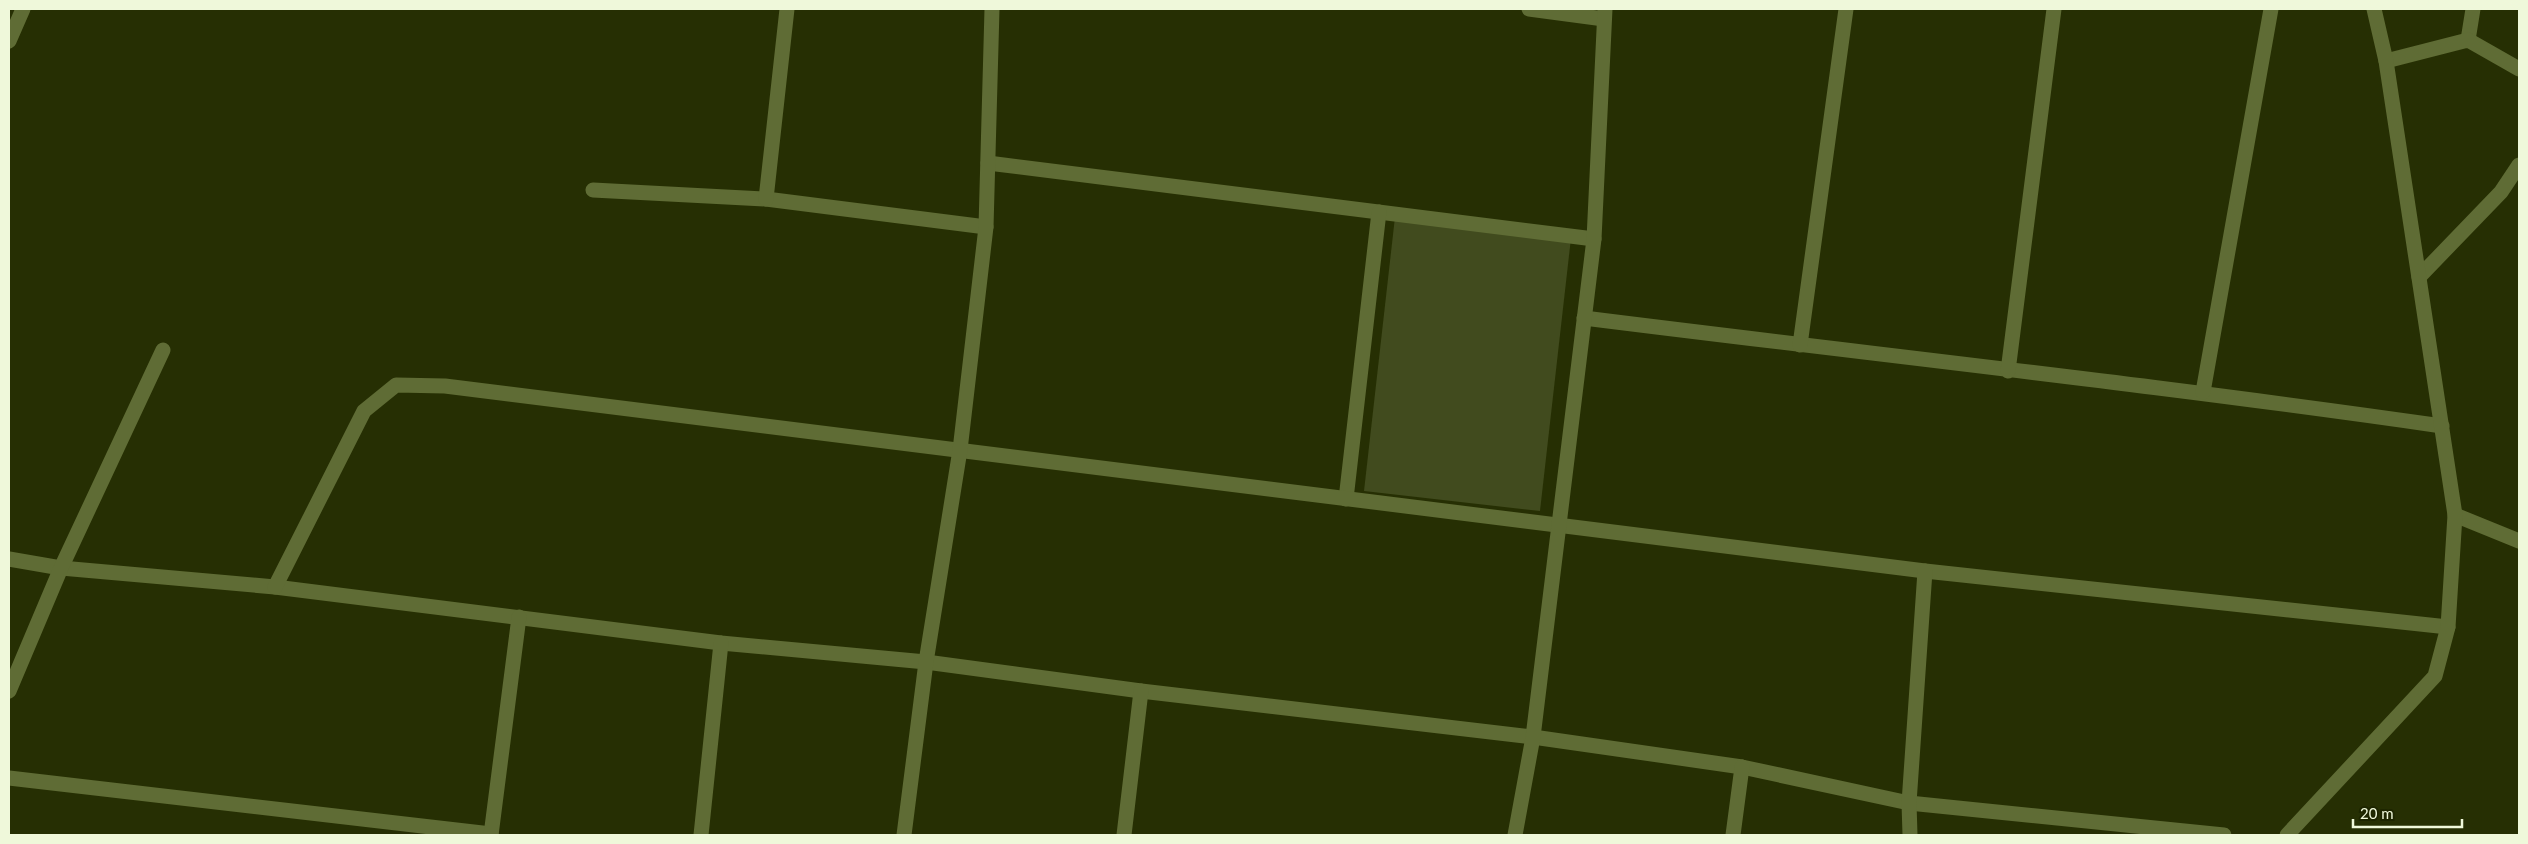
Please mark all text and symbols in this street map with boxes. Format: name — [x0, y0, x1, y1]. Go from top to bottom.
scale bar — [2353, 796, 2462, 828]
text: 20 m — [2360, 804, 2394, 822]

